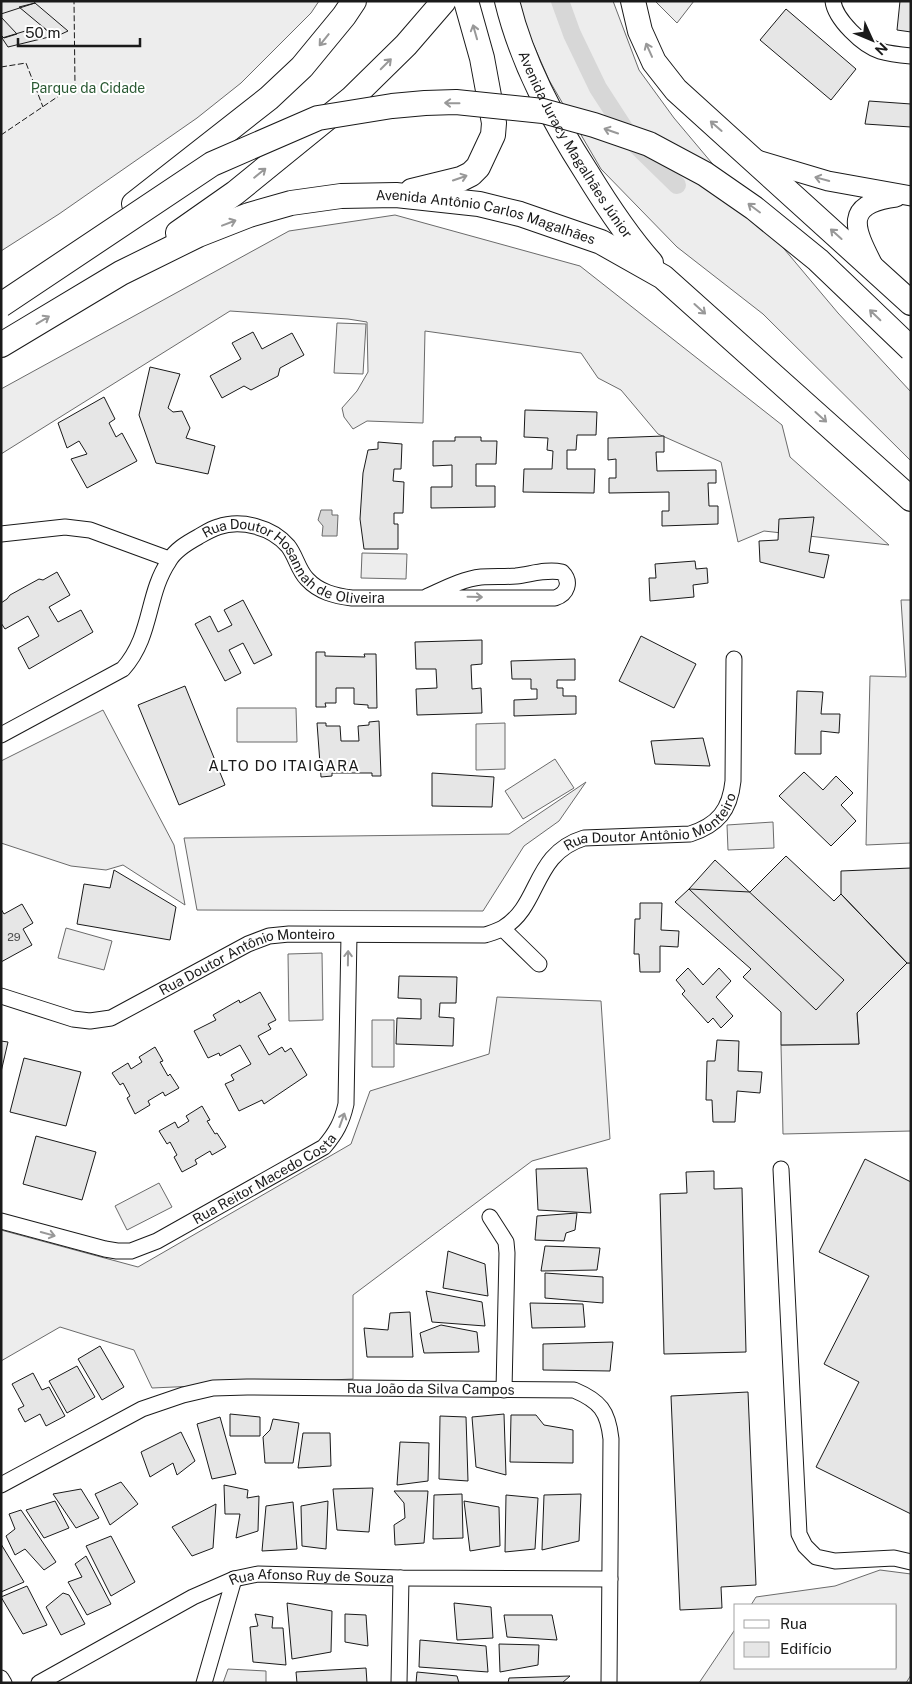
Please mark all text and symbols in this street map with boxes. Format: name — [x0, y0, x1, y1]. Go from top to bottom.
scale bar — [18, 15, 140, 47]
north arrow — [847, 15, 897, 65]
text: 50 m — [25, 24, 60, 41]
one-way arrow — [470, 24, 480, 40]
one-way arrow — [319, 33, 330, 46]
text: N — [872, 40, 891, 59]
one-way arrow — [643, 43, 653, 58]
street label: Avenida Juracy Magalhães Júnior — [516, 49, 636, 241]
one-way arrow — [380, 58, 392, 70]
park label: Parque da Cidade — [31, 80, 145, 96]
one-way arrow — [444, 98, 460, 108]
one-way arrow — [709, 121, 722, 132]
one-way arrow — [604, 126, 620, 135]
one-way arrow — [253, 167, 266, 178]
one-way arrow — [452, 173, 468, 183]
one-way arrow — [815, 174, 831, 184]
street label: Avenida Antônio Carlos Magalhães — [376, 187, 597, 247]
one-way arrow — [748, 202, 761, 213]
one-way arrow — [221, 218, 236, 227]
one-way arrow — [830, 228, 842, 240]
one-way arrow — [693, 303, 706, 315]
one-way arrow — [869, 309, 882, 321]
one-way arrow — [35, 314, 49, 324]
one-way arrow — [814, 412, 827, 423]
street label: Rua Doutor Hosannah de Oliveira — [199, 516, 385, 606]
one-way arrow — [466, 592, 483, 602]
district label: ALTO DO ITAIGARA — [208, 757, 360, 774]
street label: Rua Doutor Antônio Monteiro — [561, 791, 739, 854]
street label: Rua Doutor Antônio Monteiro — [156, 926, 335, 998]
house number: 29 — [7, 931, 21, 943]
one-way arrow — [343, 950, 353, 966]
one-way arrow — [338, 1112, 347, 1128]
street label: Rua Reitor Macedo Costa — [190, 1131, 340, 1227]
one-way arrow — [40, 1230, 56, 1239]
street label: Rua João da Silva Campos — [347, 1380, 515, 1397]
street label: Rua Afonso Ruy de Souza — [226, 1566, 394, 1588]
legend — [734, 1604, 897, 1669]
text: Rua — [780, 1615, 807, 1632]
text: Edifício — [780, 1640, 832, 1657]

